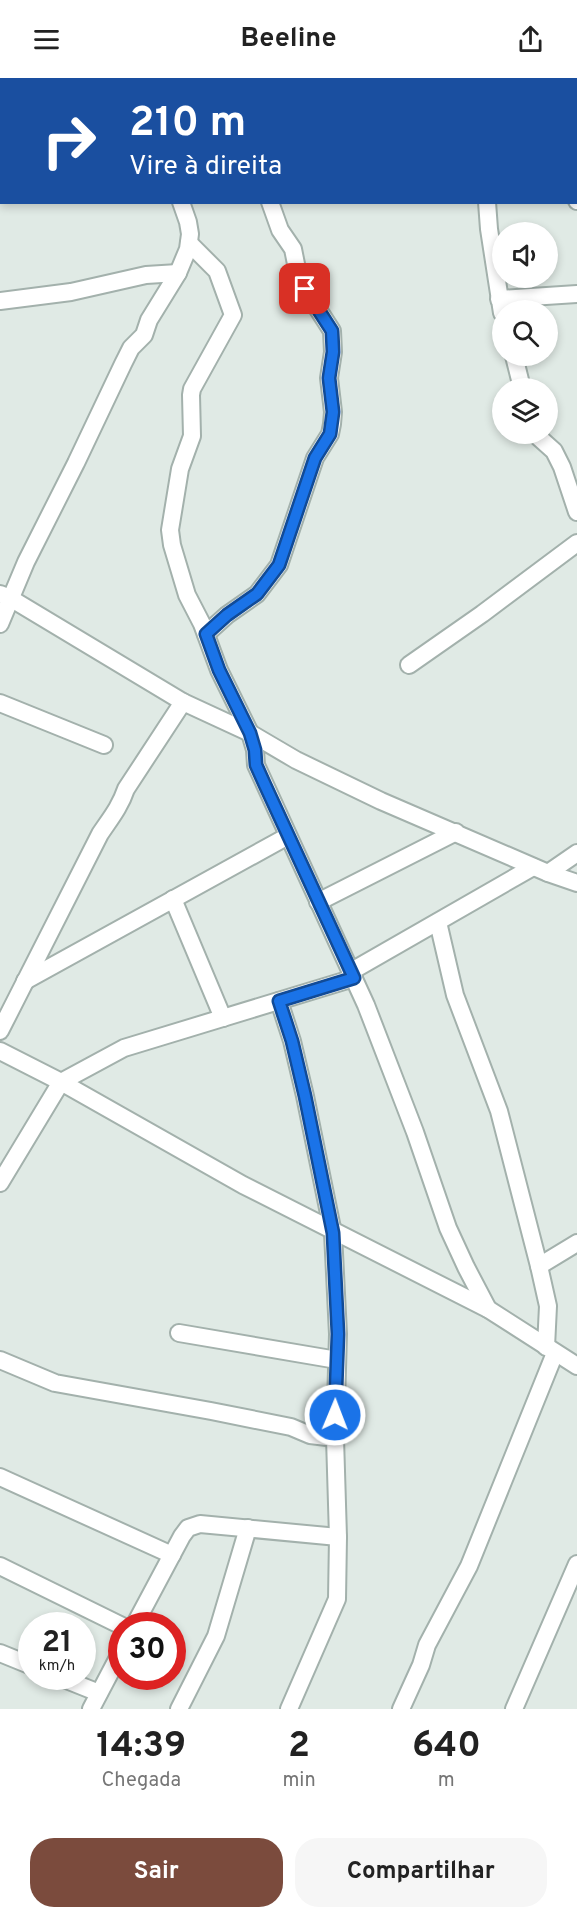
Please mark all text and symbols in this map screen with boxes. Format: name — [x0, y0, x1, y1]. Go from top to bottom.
text: Beeline — [240, 22, 337, 56]
icon: menu — [30, 23, 63, 56]
icon: share — [514, 23, 547, 56]
text: 210 m — [129, 98, 246, 151]
icon: right — [30, 102, 108, 180]
text: Vire à direita — [129, 150, 282, 184]
map controls — [492, 222, 558, 444]
button: sound — [492, 222, 558, 288]
pin — [279, 263, 330, 314]
icon: arrive — [288, 272, 321, 305]
button: search — [492, 300, 558, 366]
button: layers — [492, 378, 558, 444]
position arrow — [303, 1383, 367, 1447]
speed limit sign: 30 — [108, 1612, 186, 1690]
text: 21 — [42, 1625, 72, 1662]
text: km/h — [39, 1657, 75, 1676]
text: 14:39 — [96, 1724, 186, 1770]
text: 2 — [288, 1724, 310, 1770]
text: 640 — [412, 1724, 481, 1770]
text: Chegada — [101, 1768, 181, 1794]
text: min — [282, 1768, 316, 1794]
text: m — [438, 1768, 455, 1794]
button: Sair — [30, 1838, 283, 1907]
button: Compartilhar — [295, 1838, 547, 1907]

